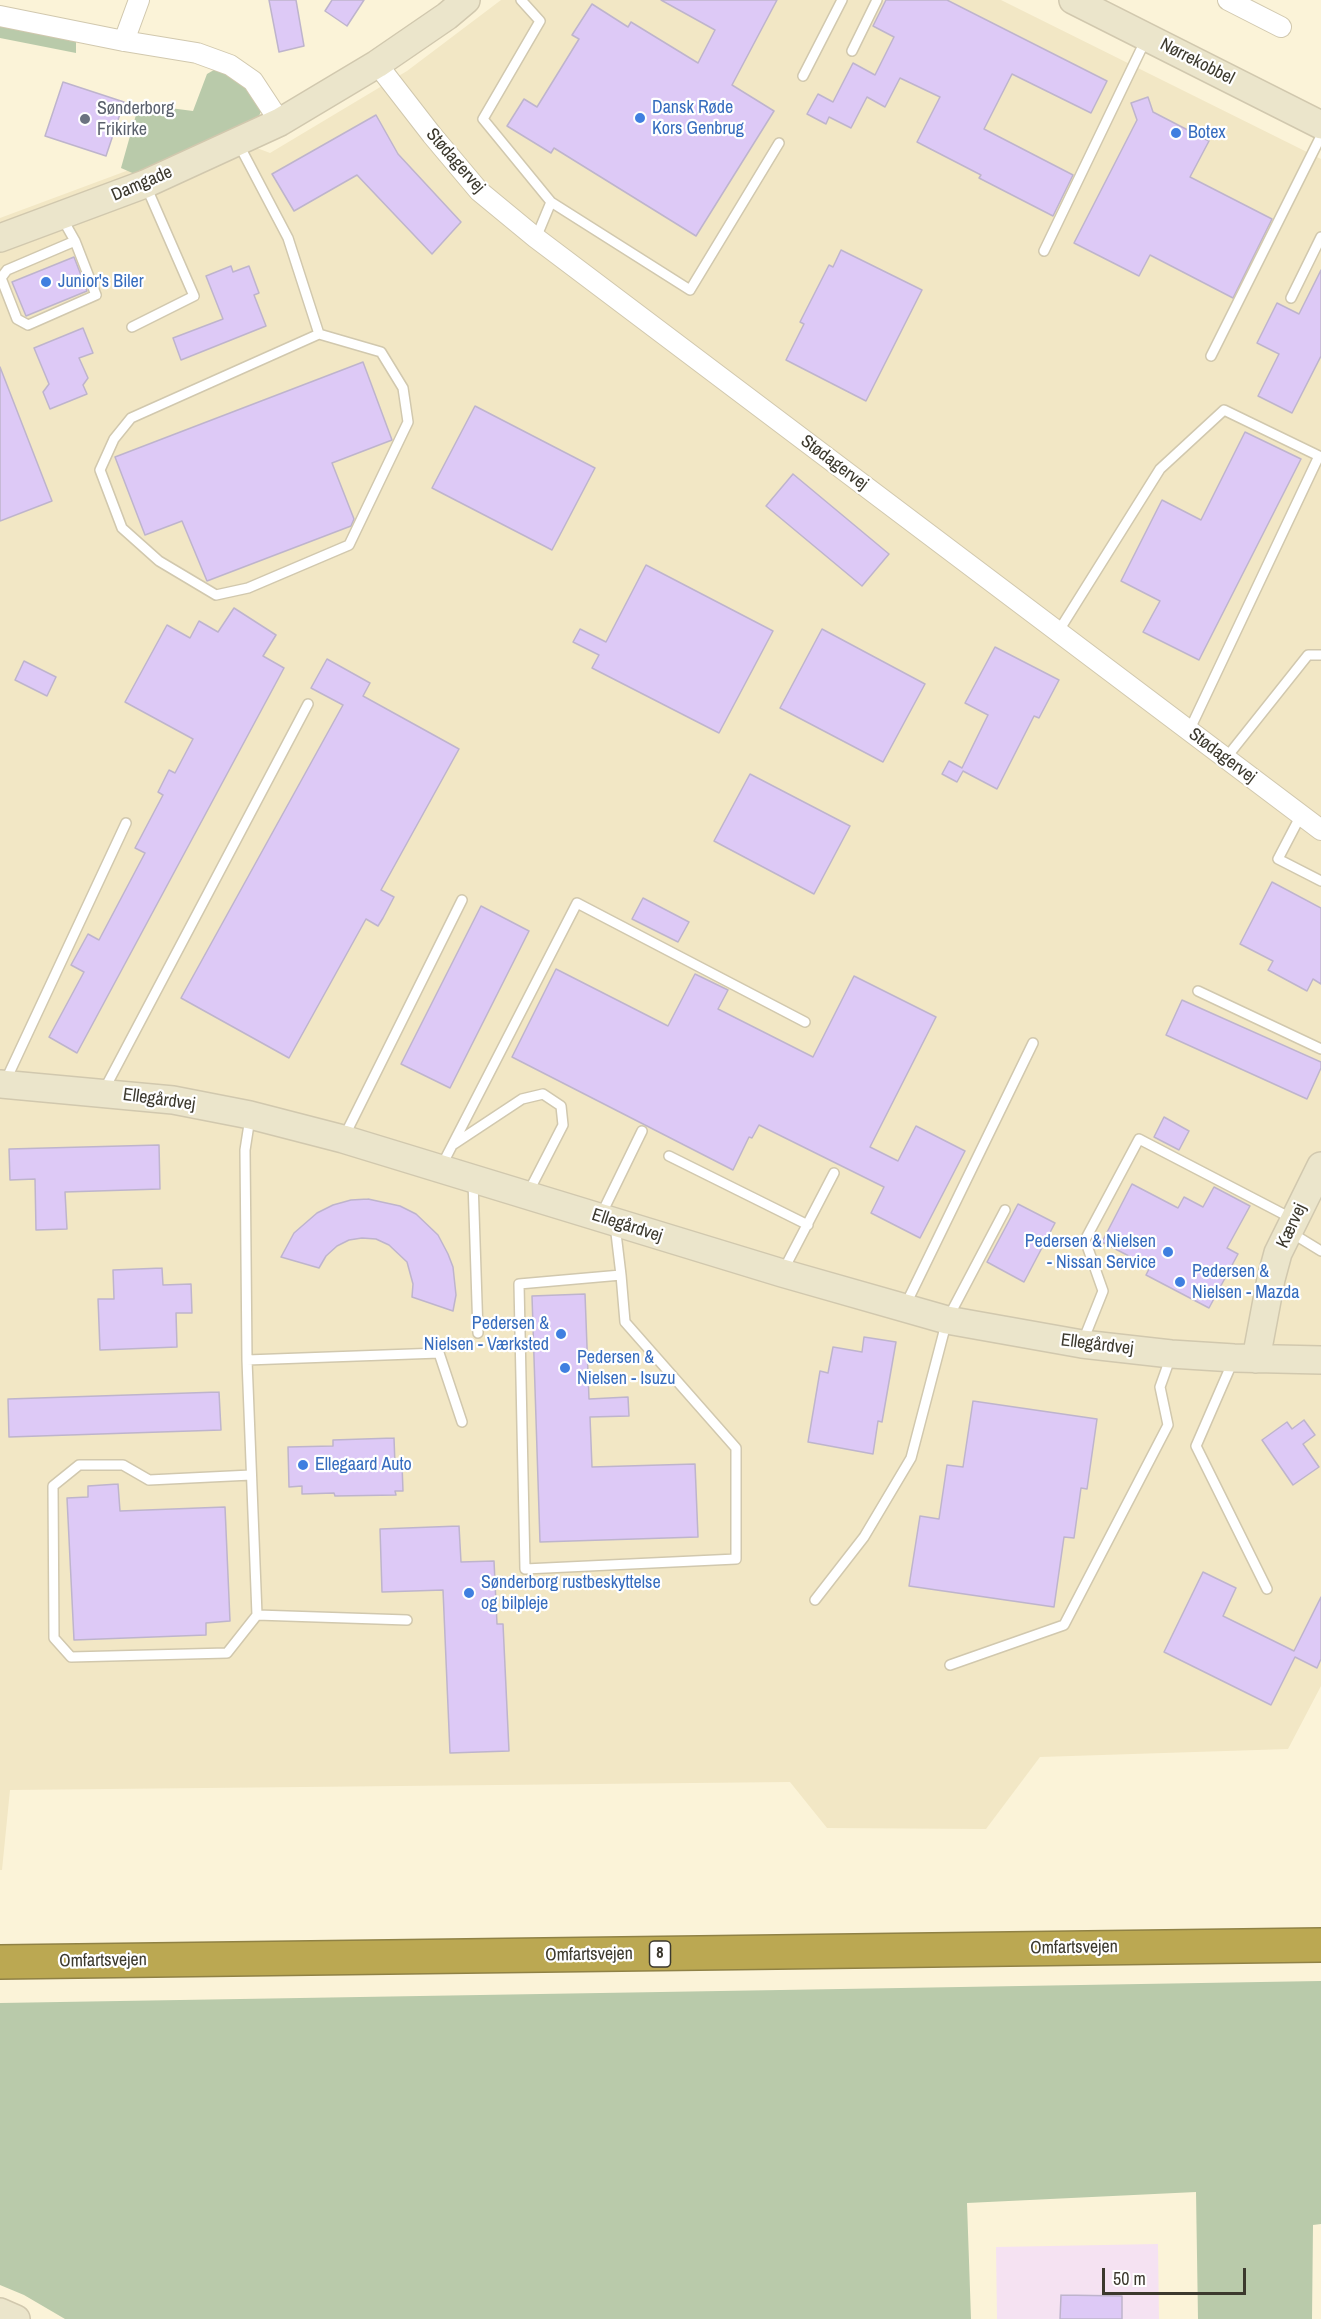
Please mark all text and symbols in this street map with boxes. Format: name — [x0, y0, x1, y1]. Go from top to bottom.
street label: Nørrekobbel — [1156, 34, 1238, 90]
place label: Dansk Røde Kors Genbrug — [652, 97, 744, 140]
place label: Sønderborg Frikirke — [97, 98, 174, 140]
marker: Dansk Røde Kors Genbrug — [633, 111, 647, 125]
marker: Sønderborg Frikirke — [78, 112, 92, 126]
place label: Botex — [1188, 122, 1226, 144]
street label: Stødagervej — [421, 124, 489, 198]
marker: Botex — [1169, 126, 1183, 140]
street label: Damgade — [108, 162, 176, 206]
place label: Junior's Biler — [58, 271, 144, 293]
marker: Junior's Biler — [39, 275, 53, 289]
street label: Stødagervej — [796, 431, 872, 495]
street label: Stødagervej — [1184, 724, 1260, 788]
street label: Ellegårdvej — [121, 1084, 197, 1116]
street label: Kærvej — [1272, 1200, 1312, 1252]
street label: Ellegårdvej — [589, 1204, 665, 1248]
place label: Pedersen & Nielsen - Nissan Service — [1025, 1231, 1156, 1274]
marker: Pedersen & Nielsen - Nissan Service — [1161, 1245, 1175, 1259]
place label: Pedersen & Nielsen - Mazda — [1192, 1261, 1299, 1304]
marker: Pedersen & Nielsen - Mazda — [1173, 1275, 1187, 1289]
place label: Pedersen & Nielsen - Værksted — [424, 1313, 549, 1356]
marker: Pedersen & Nielsen - Værksted — [554, 1327, 568, 1341]
street label: Ellegårdvej — [1059, 1330, 1135, 1360]
place label: Pedersen & Nielsen - Isuzu — [577, 1347, 675, 1390]
marker: Pedersen & Nielsen - Isuzu — [558, 1361, 572, 1375]
place label: Ellegaard Auto — [315, 1454, 412, 1476]
marker: Ellegaard Auto — [296, 1458, 310, 1472]
place label: Sønderborg rustbeskyttelse og bilpleje — [481, 1572, 661, 1614]
marker: Sønderborg rustbeskyttelse og bilpleje — [462, 1586, 476, 1600]
street label: Omfartsvejen — [1030, 1936, 1118, 1960]
road number: 8 — [650, 1941, 670, 1967]
street label: Omfartsvejen — [545, 1943, 633, 1967]
street label: Omfartsvejen — [59, 1949, 147, 1973]
scale bar — [1105, 2256, 1249, 2294]
text: 50 m — [1113, 2266, 1146, 2291]

